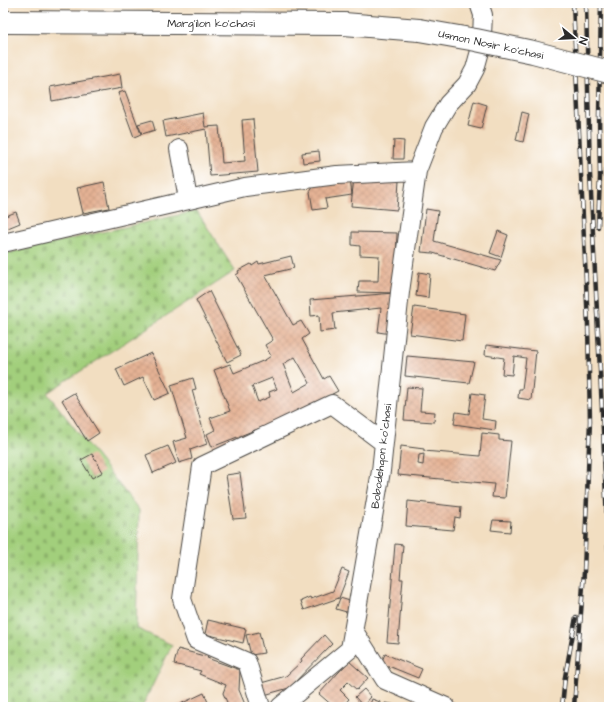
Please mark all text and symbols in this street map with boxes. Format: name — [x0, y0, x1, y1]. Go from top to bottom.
street label: Marg'ilon ko'chasi — [167, 16, 255, 32]
north arrow — [554, 18, 594, 58]
street label: Usmon Nosir ko‘chasi — [437, 26, 545, 63]
text: N — [575, 35, 591, 47]
street label: Bobodehqon koʼchasi — [368, 402, 395, 509]

